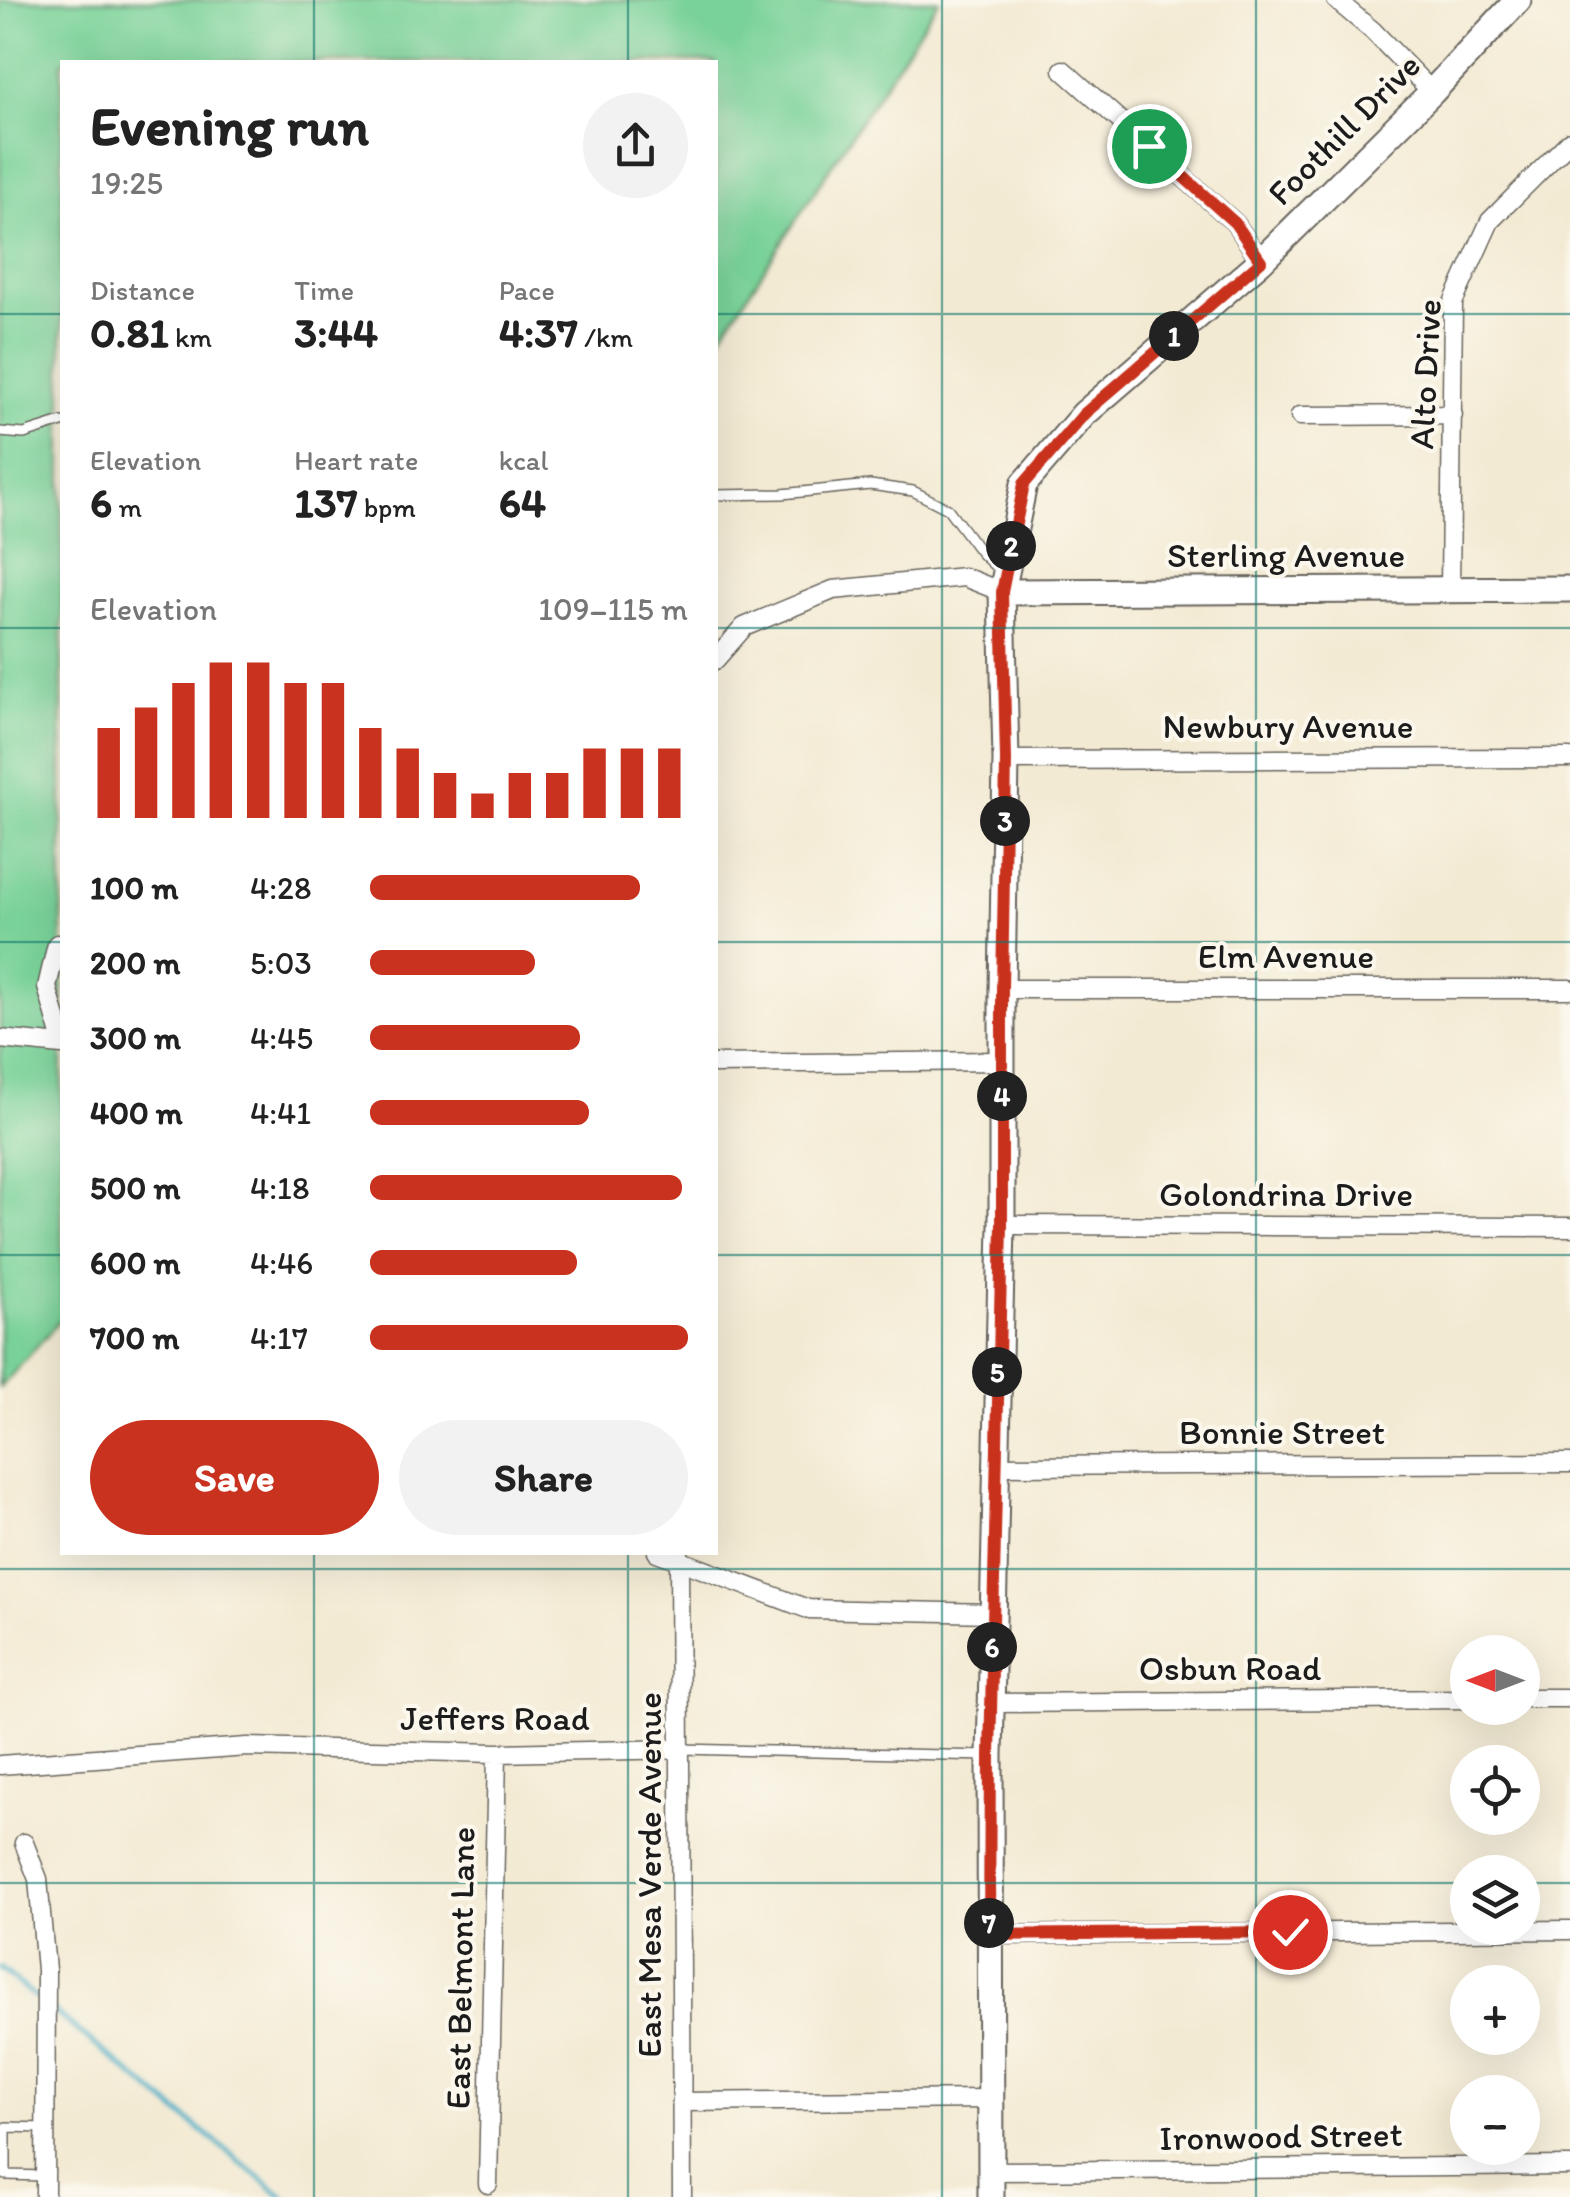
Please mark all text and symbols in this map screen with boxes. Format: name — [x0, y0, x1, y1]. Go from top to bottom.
street label: Foothill Drive — [1259, 44, 1429, 214]
text: Evening run — [90, 93, 369, 159]
button: share — [583, 93, 688, 198]
pin — [1107, 104, 1192, 189]
icon: arrive — [1122, 119, 1177, 174]
text: 19:25 — [90, 164, 163, 202]
text: Distance — [90, 273, 195, 307]
text: Time — [294, 273, 354, 307]
text: Pace — [499, 273, 555, 307]
street label: Alto Drive — [1400, 298, 1450, 450]
text: 0.81 — [90, 307, 169, 358]
text: 3:44 — [294, 307, 378, 358]
text: 4:37 — [499, 307, 578, 358]
pin: 1 — [1149, 311, 1199, 361]
text: 1 — [1168, 319, 1181, 353]
text: km — [169, 320, 212, 354]
text: /km — [578, 320, 633, 354]
text: Elevation — [90, 443, 201, 477]
text: Heart rate — [294, 443, 418, 477]
text: kcal — [499, 443, 548, 477]
text: 6 — [90, 477, 112, 528]
text: 137 — [294, 477, 358, 528]
text: 64 — [499, 477, 546, 528]
text: m — [112, 490, 142, 524]
text: bpm — [358, 490, 416, 524]
pin: 2 — [986, 521, 1036, 571]
text: 2 — [1004, 529, 1018, 563]
street label: Sterling Avenue — [1167, 534, 1405, 576]
text: Elevation — [90, 590, 217, 628]
text: 109–115 m — [538, 590, 688, 628]
street label: Newbury Avenue — [1163, 705, 1413, 747]
pin: 3 — [980, 796, 1030, 846]
text: 3 — [997, 804, 1013, 838]
text: 100 m — [90, 869, 178, 907]
text: 4:28 — [250, 869, 311, 907]
street label: Elm Avenue — [1198, 935, 1374, 977]
text: 200 m — [90, 944, 180, 982]
text: 5:03 — [250, 944, 312, 982]
text: 300 m — [90, 1019, 181, 1057]
text: 4:45 — [250, 1019, 313, 1057]
pin: 4 — [977, 1071, 1027, 1121]
text: 4 — [994, 1079, 1010, 1113]
text: 400 m — [90, 1094, 183, 1132]
text: 4:41 — [250, 1094, 311, 1132]
text: 500 m — [90, 1169, 180, 1207]
text: 4:18 — [250, 1169, 309, 1207]
street label: Golondrina Drive — [1159, 1173, 1413, 1215]
text: 600 m — [90, 1244, 180, 1282]
text: 4:46 — [250, 1244, 313, 1282]
text: 700 m — [90, 1319, 179, 1357]
text: 4:17 — [250, 1319, 308, 1357]
pin: 5 — [972, 1347, 1022, 1397]
text: 5 — [990, 1355, 1004, 1389]
street label: Bonnie Street — [1179, 1411, 1385, 1453]
button: Save — [90, 1420, 379, 1535]
button: Share — [399, 1420, 688, 1535]
pin: 6 — [967, 1622, 1017, 1672]
text: 6 — [985, 1630, 999, 1664]
north arrow — [1450, 1635, 1540, 1725]
map controls — [1450, 1635, 1540, 2165]
street label: Osbun Road — [1139, 1647, 1321, 1689]
street label: East Mesa Verde Avenue — [628, 1692, 670, 2058]
street label: Jeffers Road — [400, 1697, 590, 1739]
button: locate — [1450, 1745, 1540, 1835]
street label: East Belmont Lane — [437, 1826, 483, 2110]
button: layers — [1450, 1855, 1540, 1945]
pin — [1248, 1890, 1333, 1975]
pin: 7 — [964, 1898, 1014, 1948]
icon: check — [1263, 1905, 1318, 1960]
text: 7 — [982, 1906, 996, 1940]
button: + — [1450, 1965, 1540, 2055]
button: − — [1450, 2075, 1540, 2165]
street label: Ironwood Street — [1159, 2113, 1403, 2159]

